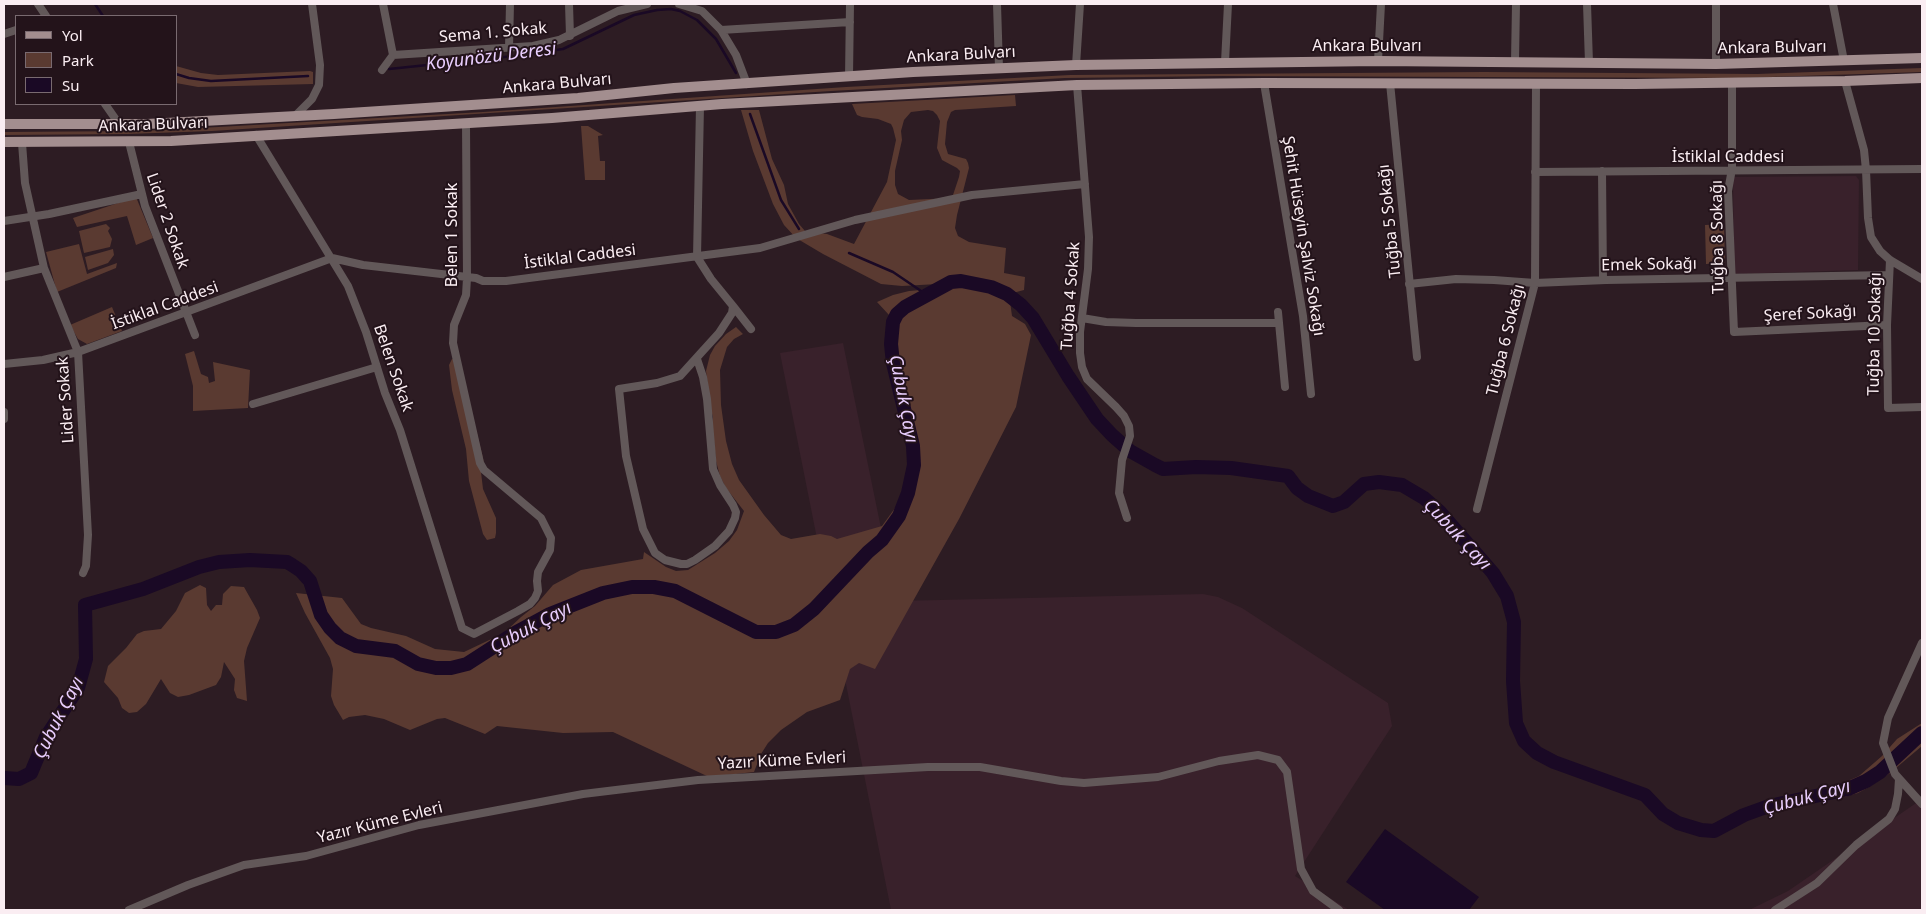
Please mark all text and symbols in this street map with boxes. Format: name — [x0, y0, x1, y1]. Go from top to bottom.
legend — [15, 15, 178, 105]
street label: Sema 1. Sokak — [438, 19, 548, 47]
text: Yol — [62, 25, 83, 45]
street label: Ankara Bulvarı — [1312, 36, 1422, 56]
street label: Ankara Bulvarı — [1717, 37, 1827, 59]
water label: Koyunözü Deresi — [424, 38, 558, 76]
street label: Ankara Bulvarı — [906, 43, 1016, 67]
text: Park — [62, 50, 94, 70]
street label: Ankara Bulvarı — [502, 70, 612, 98]
text: Su — [62, 75, 80, 95]
street label: Ankara Bulvarı — [98, 113, 208, 137]
street label: Şehit Hüseyin Şalviz Sokağı — [1278, 135, 1328, 337]
street label: İstiklal Caddesi — [1672, 147, 1784, 167]
street label: Tuğba 5 Sokağı — [1374, 163, 1406, 279]
street label: Lider 2 Sokak — [142, 171, 192, 271]
street label: Tuğba 8 Sokağı — [1707, 180, 1729, 294]
street label: Belen 1 Sokak — [442, 183, 462, 287]
street label: İstiklal Caddesi — [523, 241, 637, 273]
street label: Tuğba 4 Sokak — [1058, 241, 1084, 351]
street label: Emek Sokağı — [1601, 255, 1697, 275]
street label: Tuğba 10 Sokağı — [1864, 272, 1886, 396]
street label: İstiklal Caddesi — [109, 278, 221, 334]
street label: Tuğba 6 Sokağı — [1483, 282, 1529, 398]
street label: Şeref Sokağı — [1763, 302, 1857, 326]
street label: Belen Sokak — [369, 322, 417, 414]
water label: Çubuk Çayı — [884, 353, 922, 445]
street label: Lider Sokak — [53, 356, 79, 444]
water label: Çubuk Çayı — [1419, 495, 1495, 575]
water label: Çubuk Çayı — [487, 598, 575, 658]
water label: Çubuk Çayı — [29, 673, 89, 763]
street label: Yazır Küme Evleri — [717, 748, 847, 774]
water label: Çubuk Çayı — [1761, 776, 1853, 820]
street label: Yazır Küme Evleri — [315, 798, 445, 848]

